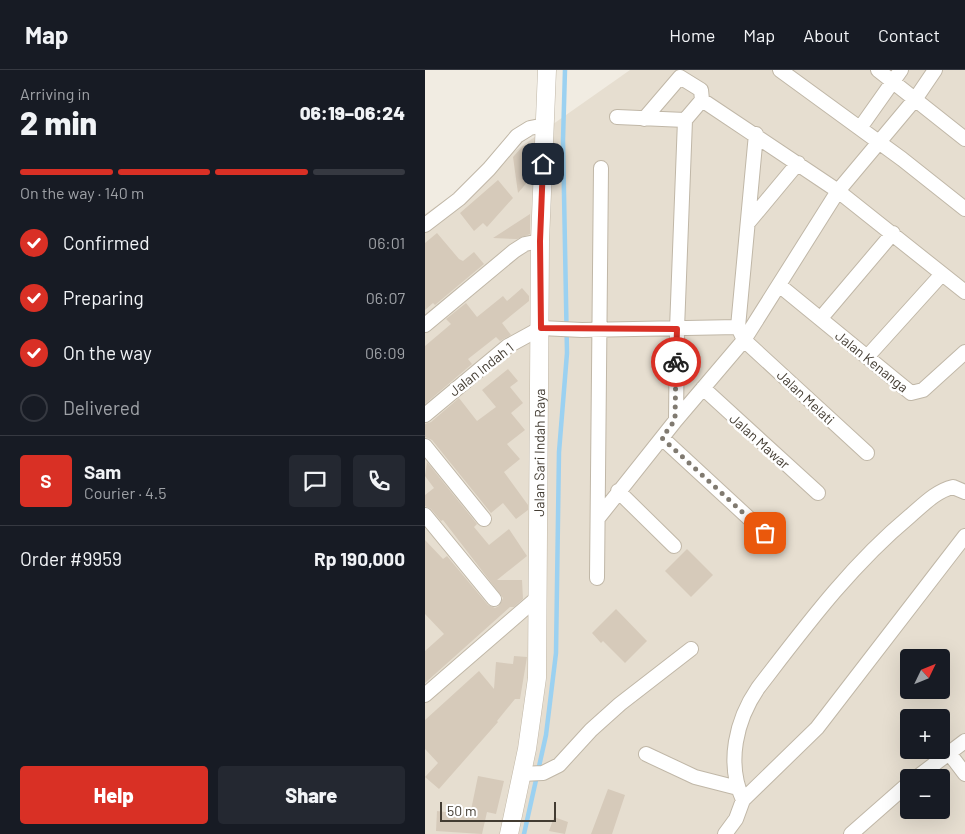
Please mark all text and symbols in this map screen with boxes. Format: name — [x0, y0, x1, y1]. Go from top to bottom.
text: Map — [25, 20, 68, 49]
text: Home — [669, 24, 715, 46]
text: Map — [743, 24, 775, 46]
text: About — [803, 24, 850, 46]
text: Contact — [878, 24, 940, 46]
text: Arriving in — [20, 84, 90, 103]
text: 06:19–06:24 — [300, 101, 405, 124]
text: 2 min — [20, 103, 97, 141]
pin — [522, 143, 564, 185]
icon: home — [529, 150, 557, 178]
text: On the way · 140 m — [20, 183, 144, 202]
icon: check — [20, 229, 48, 257]
text: Confirmed — [63, 231, 150, 254]
text: 06:01 — [368, 233, 405, 252]
icon: check — [20, 284, 48, 312]
text: Preparing — [63, 286, 144, 309]
text: 06:07 — [366, 288, 405, 307]
street label: Jalan Kenanga — [832, 326, 912, 396]
courier — [651, 337, 701, 387]
icon: check — [20, 339, 48, 367]
street label: Jalan Indah 1 — [445, 339, 517, 399]
text: On the way — [63, 341, 152, 364]
text: 06:09 — [365, 343, 405, 362]
icon: bike — [662, 348, 690, 376]
street label: Jalan Melati — [774, 366, 838, 428]
street label: Jalan Sari Indah Raya — [530, 388, 547, 517]
text: Delivered — [63, 396, 140, 419]
street label: Jalan Mawar — [726, 410, 794, 472]
button: chat — [289, 455, 341, 507]
button: phone — [353, 455, 405, 507]
text: Sam — [84, 460, 121, 483]
text: S — [40, 469, 52, 492]
text: Courier · 4.5 — [84, 483, 167, 502]
pin — [744, 512, 786, 554]
icon: bag — [751, 519, 779, 547]
text: Order #9959 — [20, 547, 122, 570]
text: Rp 190,000 — [314, 547, 405, 570]
north arrow — [900, 649, 950, 699]
map controls — [900, 649, 950, 819]
button: + — [900, 709, 950, 759]
button: Help — [20, 766, 208, 824]
button: Share — [218, 766, 405, 824]
button: − — [900, 769, 950, 819]
scale bar — [440, 799, 556, 822]
text: 50 m — [447, 802, 476, 819]

